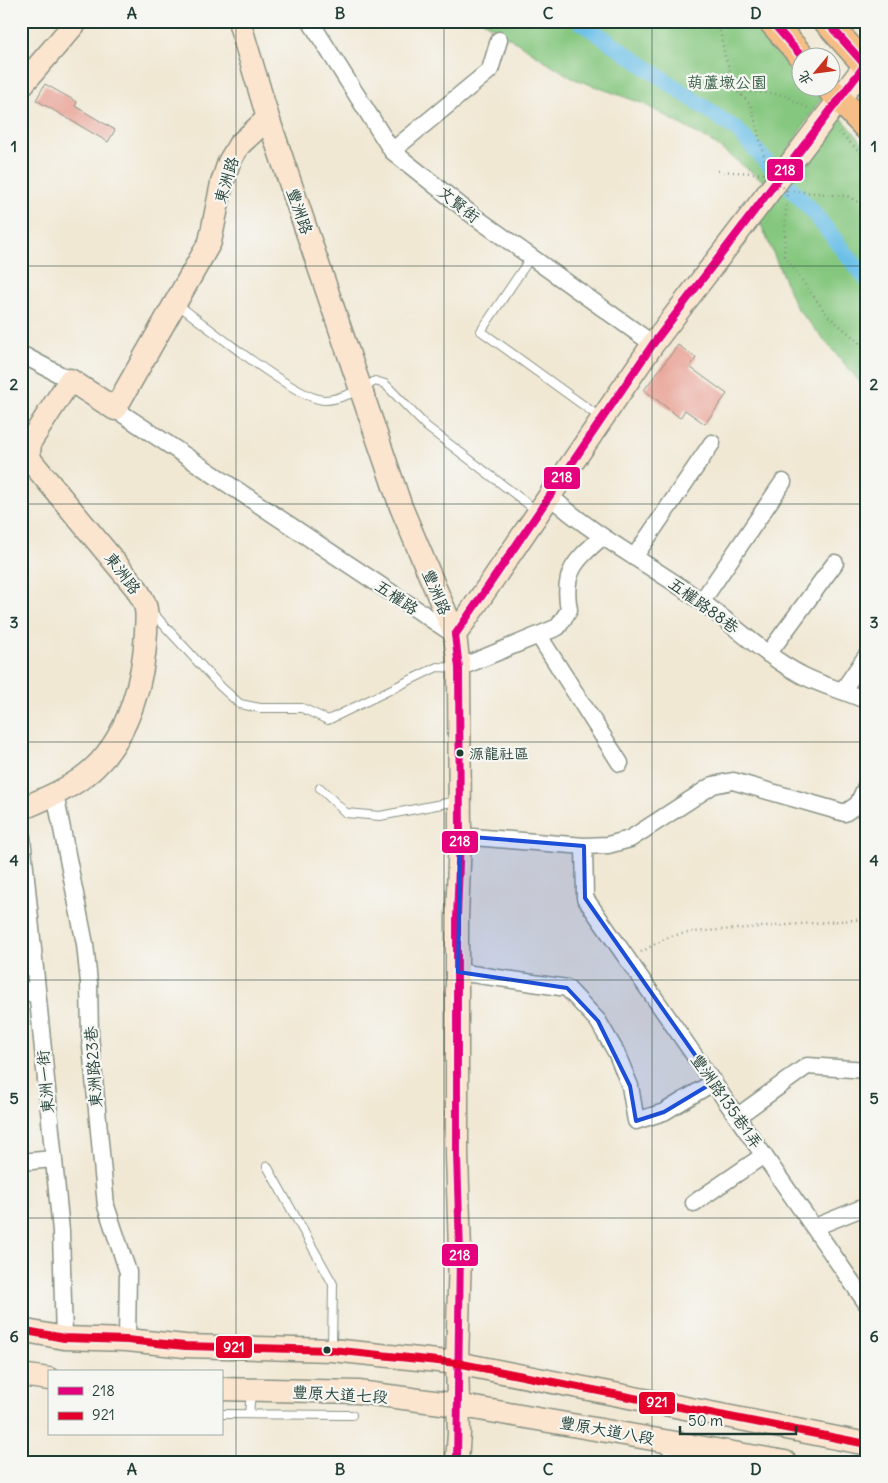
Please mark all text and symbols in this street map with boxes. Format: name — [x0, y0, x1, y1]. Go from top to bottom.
text: A — [127, 3, 137, 23]
text: B — [335, 3, 346, 23]
text: C — [543, 3, 554, 23]
text: D — [750, 3, 762, 23]
north arrow — [790, 48, 840, 98]
text: 北 — [793, 68, 816, 89]
park label: 葫蘆墩公園 — [687, 72, 767, 92]
text: 1 — [11, 136, 17, 156]
text: 1 — [871, 136, 877, 156]
street label: 東洲路 — [209, 154, 243, 206]
line badge: 218 — [766, 158, 804, 182]
text: 218 — [774, 161, 796, 179]
street label: 文賢街 — [434, 181, 484, 227]
street label: 豐洲路 — [283, 185, 317, 237]
text: 2 — [10, 374, 19, 394]
text: 2 — [870, 374, 879, 394]
line badge: 218 — [543, 466, 581, 490]
text: 218 — [551, 468, 573, 486]
street label: 東洲路 — [101, 548, 145, 598]
street label: 豐洲路 — [418, 566, 456, 618]
street label: 五權路88巷 — [665, 573, 743, 637]
street label: 五權路 — [372, 575, 422, 619]
text: 3 — [9, 612, 19, 632]
text: 3 — [869, 612, 879, 632]
place label: 源龍社區 — [469, 744, 529, 763]
marker: 源龍社區 — [455, 748, 465, 758]
line badge: 218 — [441, 830, 479, 854]
text: 218 — [449, 832, 471, 850]
text: 4 — [9, 850, 19, 870]
text: 4 — [869, 850, 879, 870]
street label: 東洲路23巷 — [80, 1025, 106, 1109]
street label: 東洲一街 — [32, 1049, 58, 1115]
street label: 豐洲路135巷1弄 — [687, 1050, 767, 1152]
text: 5 — [9, 1088, 19, 1108]
text: 5 — [869, 1088, 879, 1108]
line badge: 218 — [441, 1243, 479, 1267]
text: 218 — [449, 1246, 471, 1264]
text: 6 — [9, 1326, 19, 1346]
text: 6 — [869, 1326, 879, 1346]
line badge: 921 — [215, 1335, 253, 1359]
text: 921 — [223, 1338, 245, 1356]
unlabelled marker — [322, 1345, 332, 1355]
legend — [48, 1370, 222, 1436]
text: 218 — [92, 1381, 115, 1400]
street label: 豐原大道七段 — [292, 1382, 388, 1406]
line badge: 921 — [638, 1391, 676, 1415]
text: 921 — [646, 1393, 668, 1411]
scale bar — [680, 1403, 797, 1435]
text: 921 — [92, 1405, 115, 1424]
text: 50 m — [688, 1411, 723, 1430]
street label: 豐原大道八段 — [558, 1412, 656, 1448]
text: A — [127, 1459, 137, 1479]
text: B — [335, 1459, 346, 1479]
text: C — [543, 1459, 554, 1479]
text: D — [750, 1459, 762, 1479]

